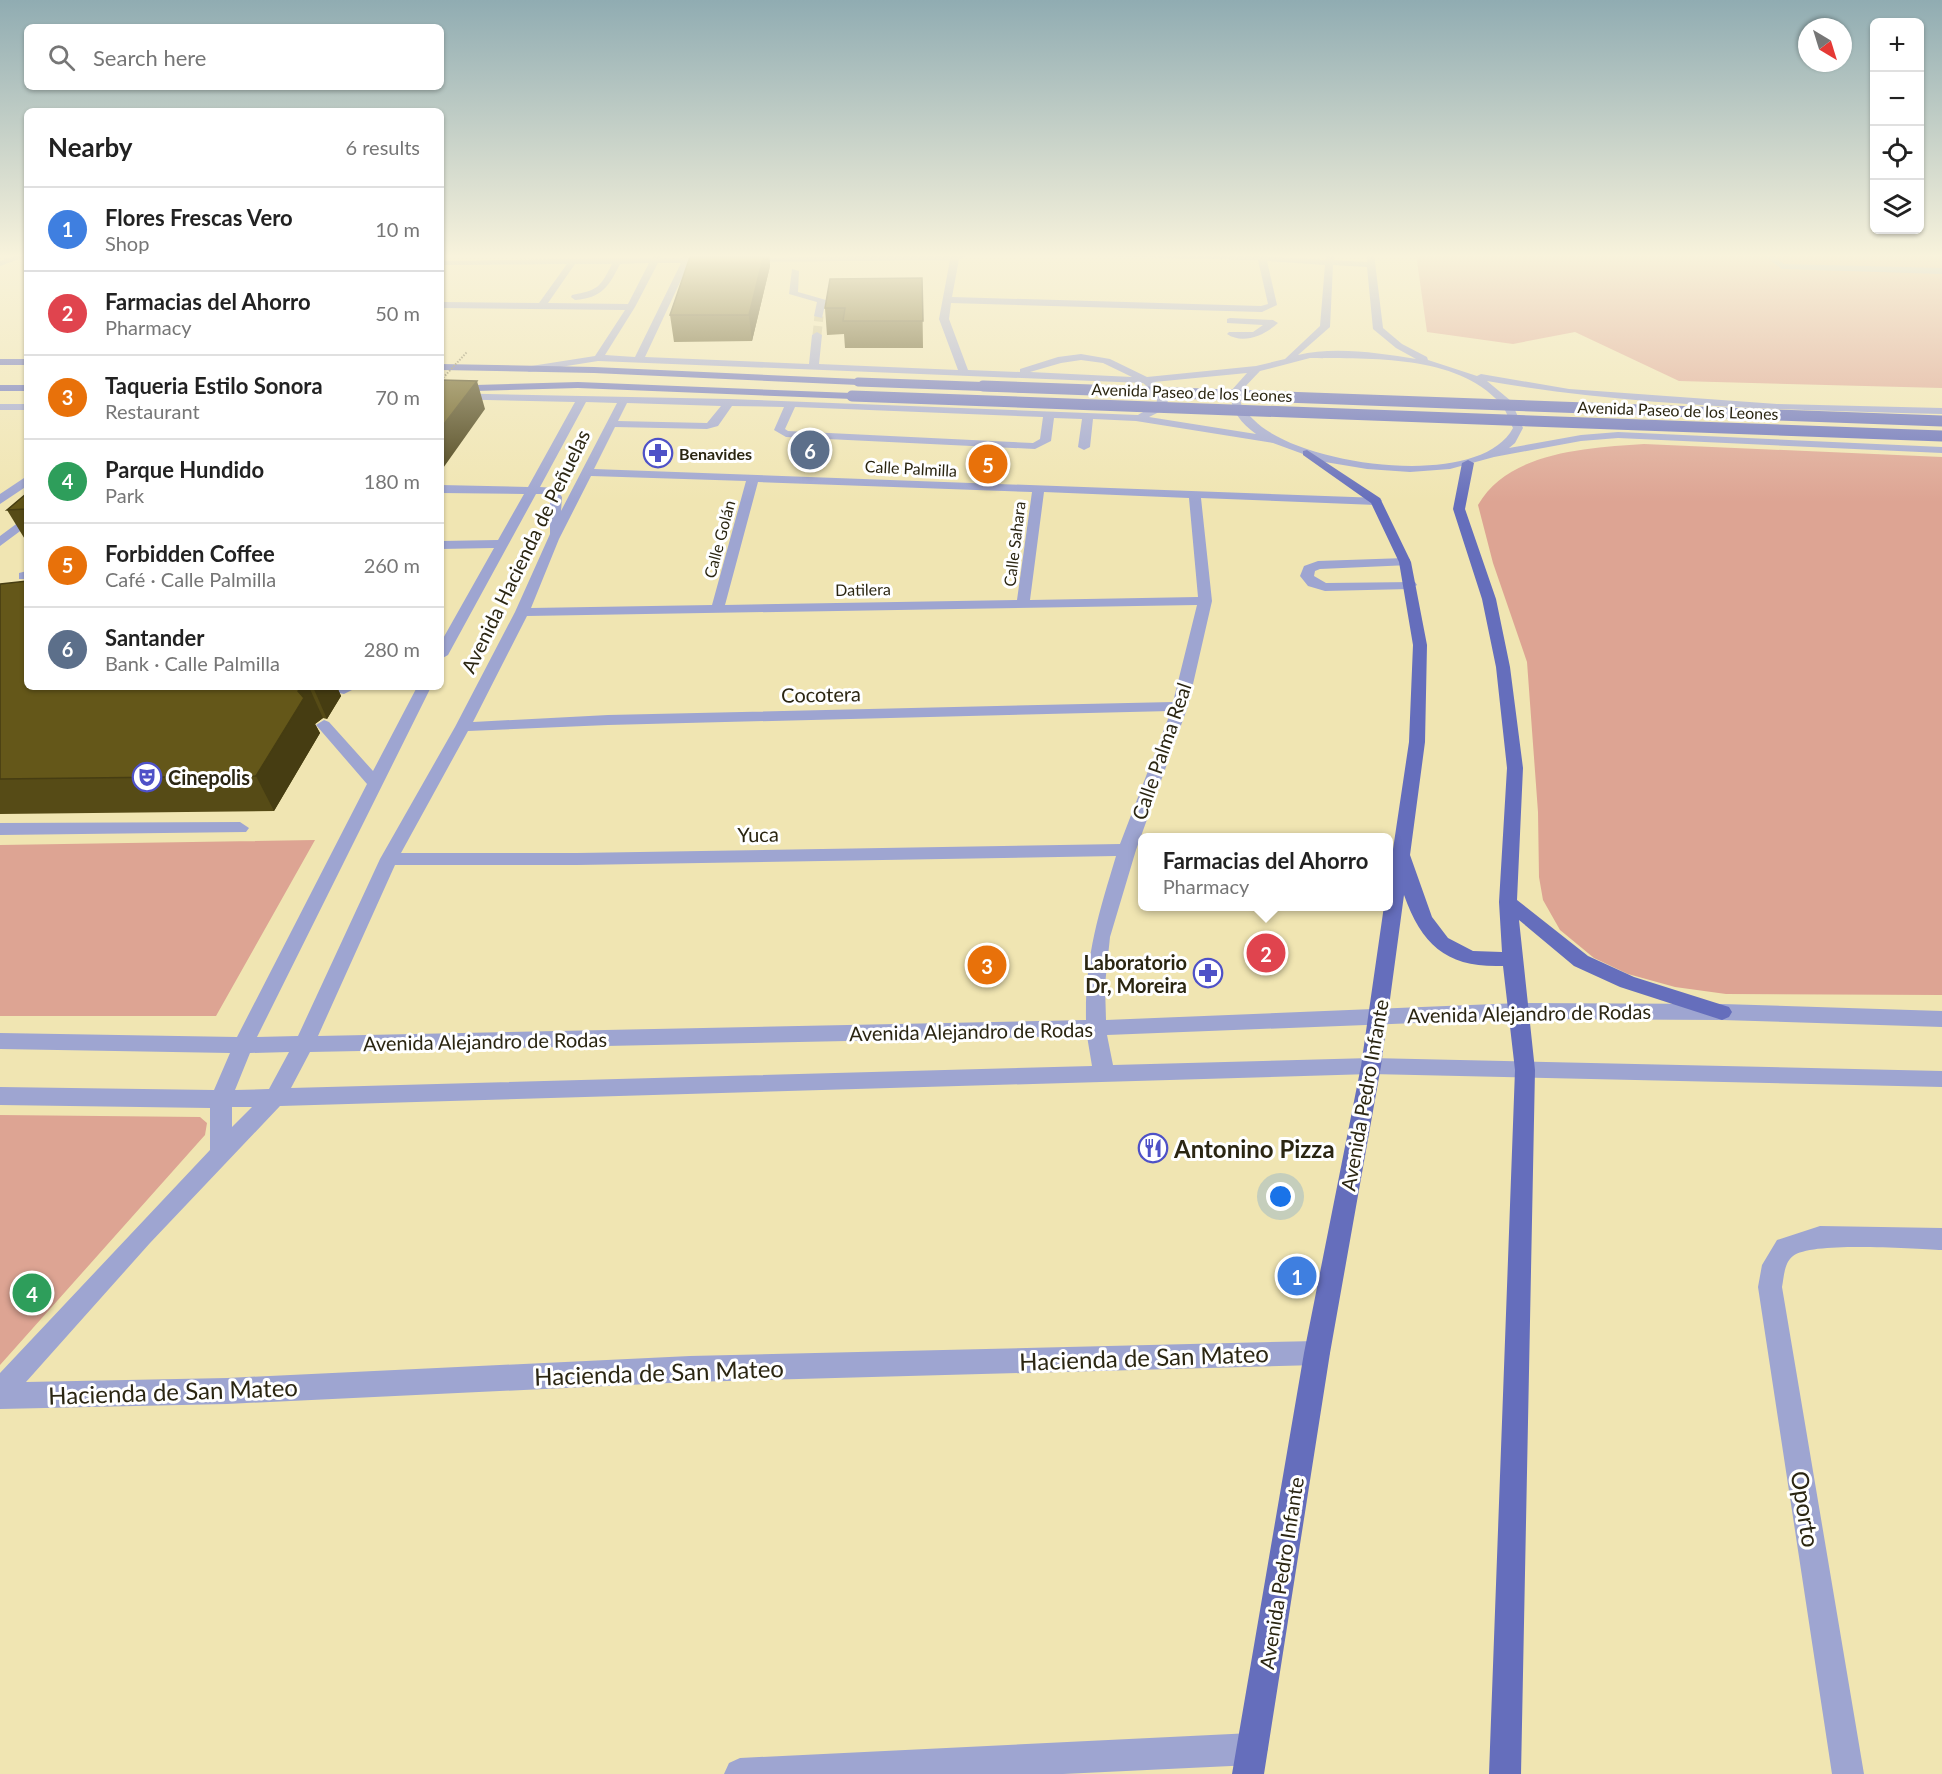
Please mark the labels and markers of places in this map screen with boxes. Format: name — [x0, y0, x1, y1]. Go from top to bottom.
pin: 6 — [790, 428, 830, 472]
pharmacy icon: Benavides — [642, 437, 674, 469]
pin: 5 — [968, 442, 1008, 486]
place label: Benavides — [679, 444, 752, 463]
theatre icon: Cinepolis — [131, 761, 163, 793]
place label: Cinepolis — [168, 765, 250, 789]
pin: 2 — [1246, 930, 1286, 976]
pin: 3 — [968, 942, 1006, 988]
place label: Laboratorio Dr, Moreira — [1083, 950, 1187, 997]
pharmacy icon: Laboratorio Dr, Moreira — [1192, 957, 1224, 989]
restaurant icon: Antonino Pizza — [1137, 1132, 1169, 1164]
place label: Antonino Pizza — [1173, 1134, 1335, 1163]
pin: 1 — [1278, 1254, 1316, 1298]
pin: 4 — [12, 1270, 51, 1316]

